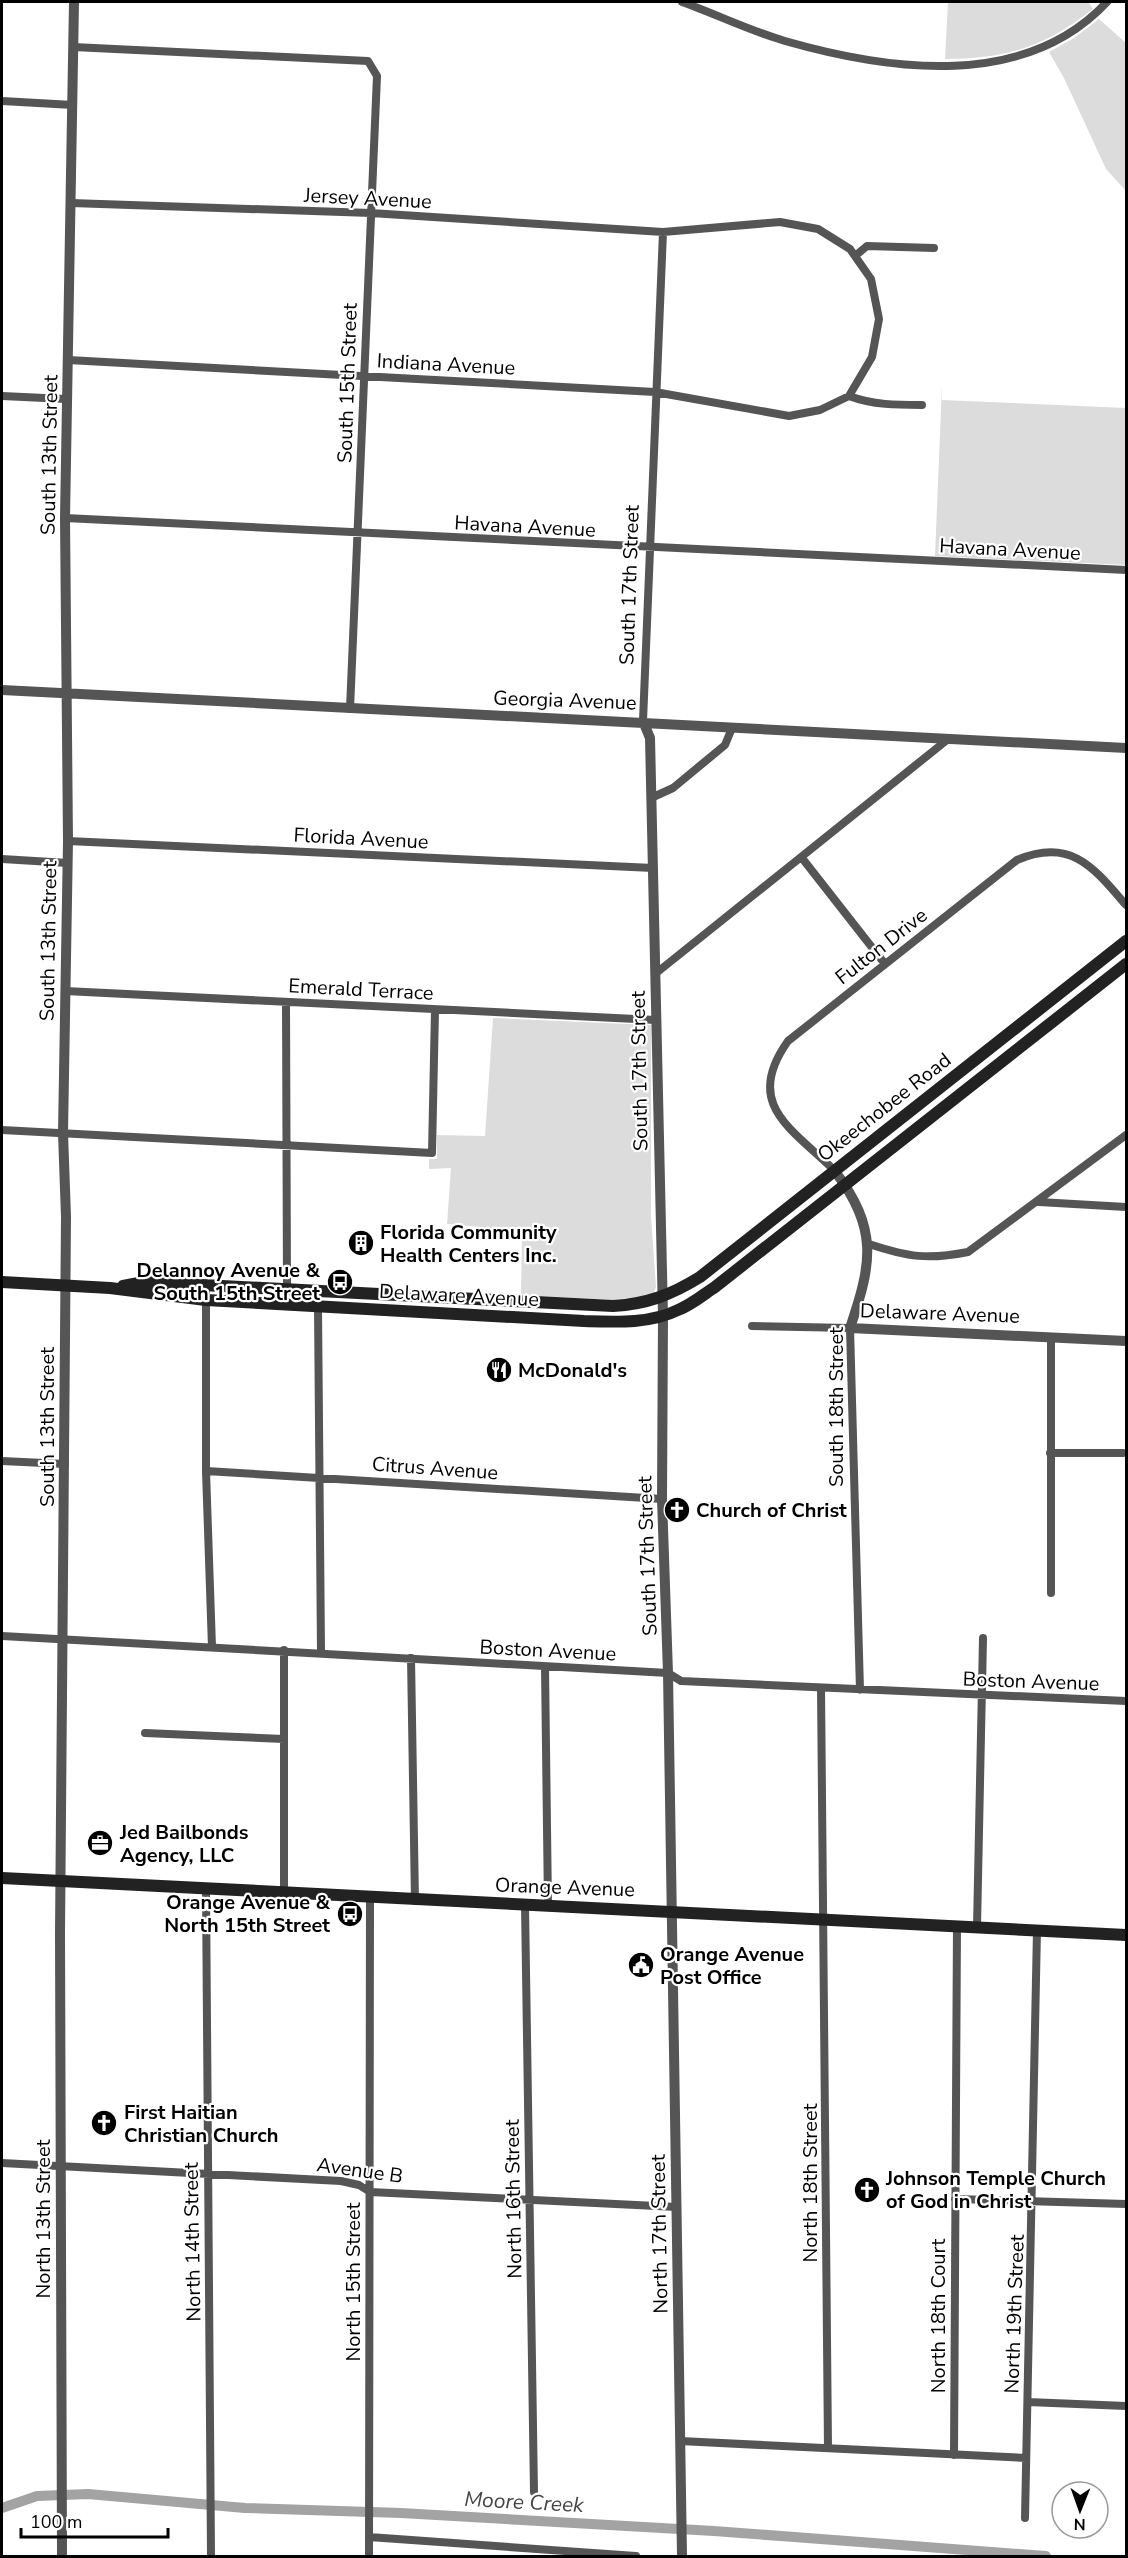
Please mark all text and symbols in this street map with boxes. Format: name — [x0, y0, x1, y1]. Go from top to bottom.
street label: Jersey Avenue — [302, 182, 432, 215]
street label: South 15th Street — [331, 301, 364, 464]
street label: Indiana Avenue — [376, 347, 516, 382]
street label: South 13th Street — [35, 374, 64, 535]
street label: South 17th Street — [613, 503, 646, 666]
street label: Havana Avenue — [454, 509, 596, 544]
street label: Havana Avenue — [939, 532, 1081, 567]
street label: Georgia Avenue — [493, 685, 637, 716]
street label: Florida Avenue — [293, 821, 429, 856]
street label: South 13th Street — [34, 860, 63, 1021]
street label: Fulton Drive — [830, 902, 933, 991]
street label: Emerald Terrace — [288, 972, 434, 1007]
street label: South 17th Street — [625, 990, 654, 1151]
street label: Okeechobee Road — [812, 1047, 957, 1168]
place label: Florida Community Health Centers Inc. — [380, 1219, 557, 1269]
building icon: Florida Community Health Centers Inc. — [346, 1228, 376, 1258]
place label: Delannoy Avenue & South 15th Street — [136, 1257, 320, 1307]
bus stop icon: Delannoy Avenue & South 15th Street — [325, 1267, 355, 1297]
street label: Delaware Avenue — [378, 1278, 540, 1313]
street label: Delaware Avenue — [860, 1297, 1020, 1330]
street label: South 18th Street — [823, 1326, 850, 1487]
street label: South 13th Street — [34, 1346, 61, 1507]
restaurant icon: McDonald's — [484, 1355, 514, 1385]
place label: McDonald's — [518, 1357, 627, 1384]
street label: Citrus Avenue — [371, 1451, 499, 1486]
street label: South 17th Street — [631, 1474, 664, 1637]
church icon: Church of Christ — [662, 1495, 692, 1525]
place label: Church of Christ — [696, 1497, 847, 1524]
street label: Boston Avenue — [479, 1633, 617, 1668]
street label: Boston Avenue — [962, 1666, 1100, 1697]
place label: Jed Bailbonds Agency, LLC — [119, 1819, 249, 1869]
office icon: Jed Bailbonds Agency, LLC — [85, 1828, 115, 1858]
street label: Orange Avenue — [495, 1872, 635, 1903]
place label: Orange Avenue & North 15th Street — [164, 1889, 330, 1939]
bus stop icon: Orange Avenue & North 15th Street — [335, 1899, 365, 1929]
place label: Orange Avenue Post Office — [660, 1941, 804, 1991]
public building icon: Orange Avenue Post Office — [626, 1950, 656, 1980]
place label: First Haitian Christian Church — [124, 2099, 278, 2149]
street label: North 18th Street — [797, 2102, 824, 2263]
church icon: First Haitian Christian Church — [89, 2108, 119, 2138]
street label: North 16th Street — [499, 2118, 528, 2279]
street label: North 13th Street — [30, 2138, 57, 2299]
street label: Avenue B — [315, 2151, 405, 2190]
street label: North 17th Street — [645, 2153, 674, 2314]
street label: North 14th Street — [178, 2161, 207, 2322]
place label: Johnson Temple Church of God in Christ — [885, 2165, 1106, 2215]
church icon: Johnson Temple Church of God in Christ — [852, 2175, 882, 2205]
street label: North 15th Street — [340, 2201, 367, 2362]
street label: North 19th Street — [998, 2233, 1031, 2394]
street label: North 18th Court — [925, 2238, 952, 2393]
north arrow — [1050, 2480, 1110, 2540]
water label: Moore Creek — [464, 2485, 585, 2519]
scale bar — [21, 2501, 168, 2539]
text: 100 m — [30, 2510, 82, 2534]
text: N — [1074, 2513, 1086, 2535]

